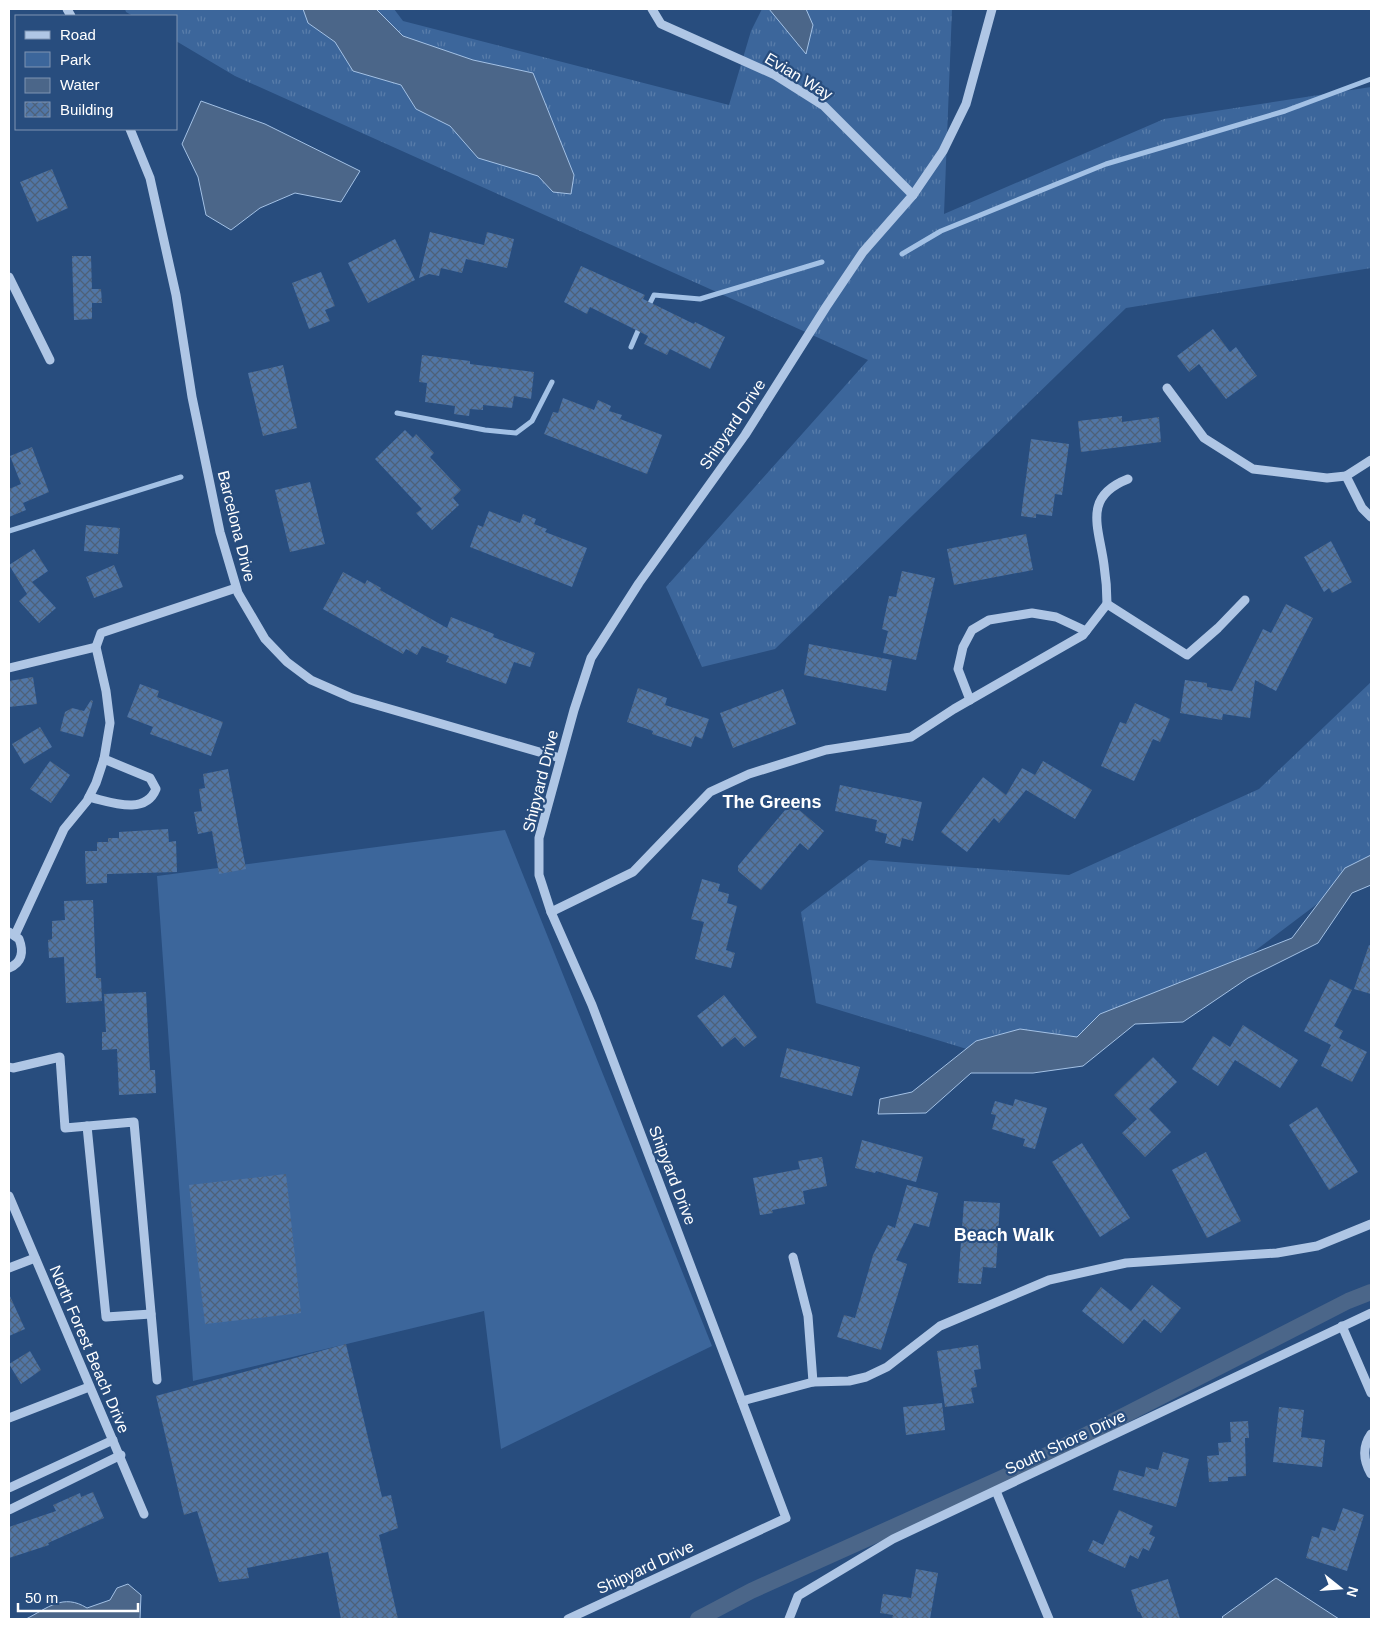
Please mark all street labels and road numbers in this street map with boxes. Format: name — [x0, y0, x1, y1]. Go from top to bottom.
street label: Evian Way — [762, 50, 836, 103]
street label: Shipyard Drive — [696, 376, 769, 473]
street label: Barcelona Drive — [214, 469, 259, 583]
street label: Shipyard Drive — [520, 728, 561, 834]
street label: Shipyard Drive — [646, 1123, 699, 1227]
street label: North Forest Beach Drive — [46, 1263, 133, 1436]
street label: South Shore Drive — [1002, 1407, 1128, 1478]
street label: Shipyard Drive — [594, 1538, 696, 1597]

